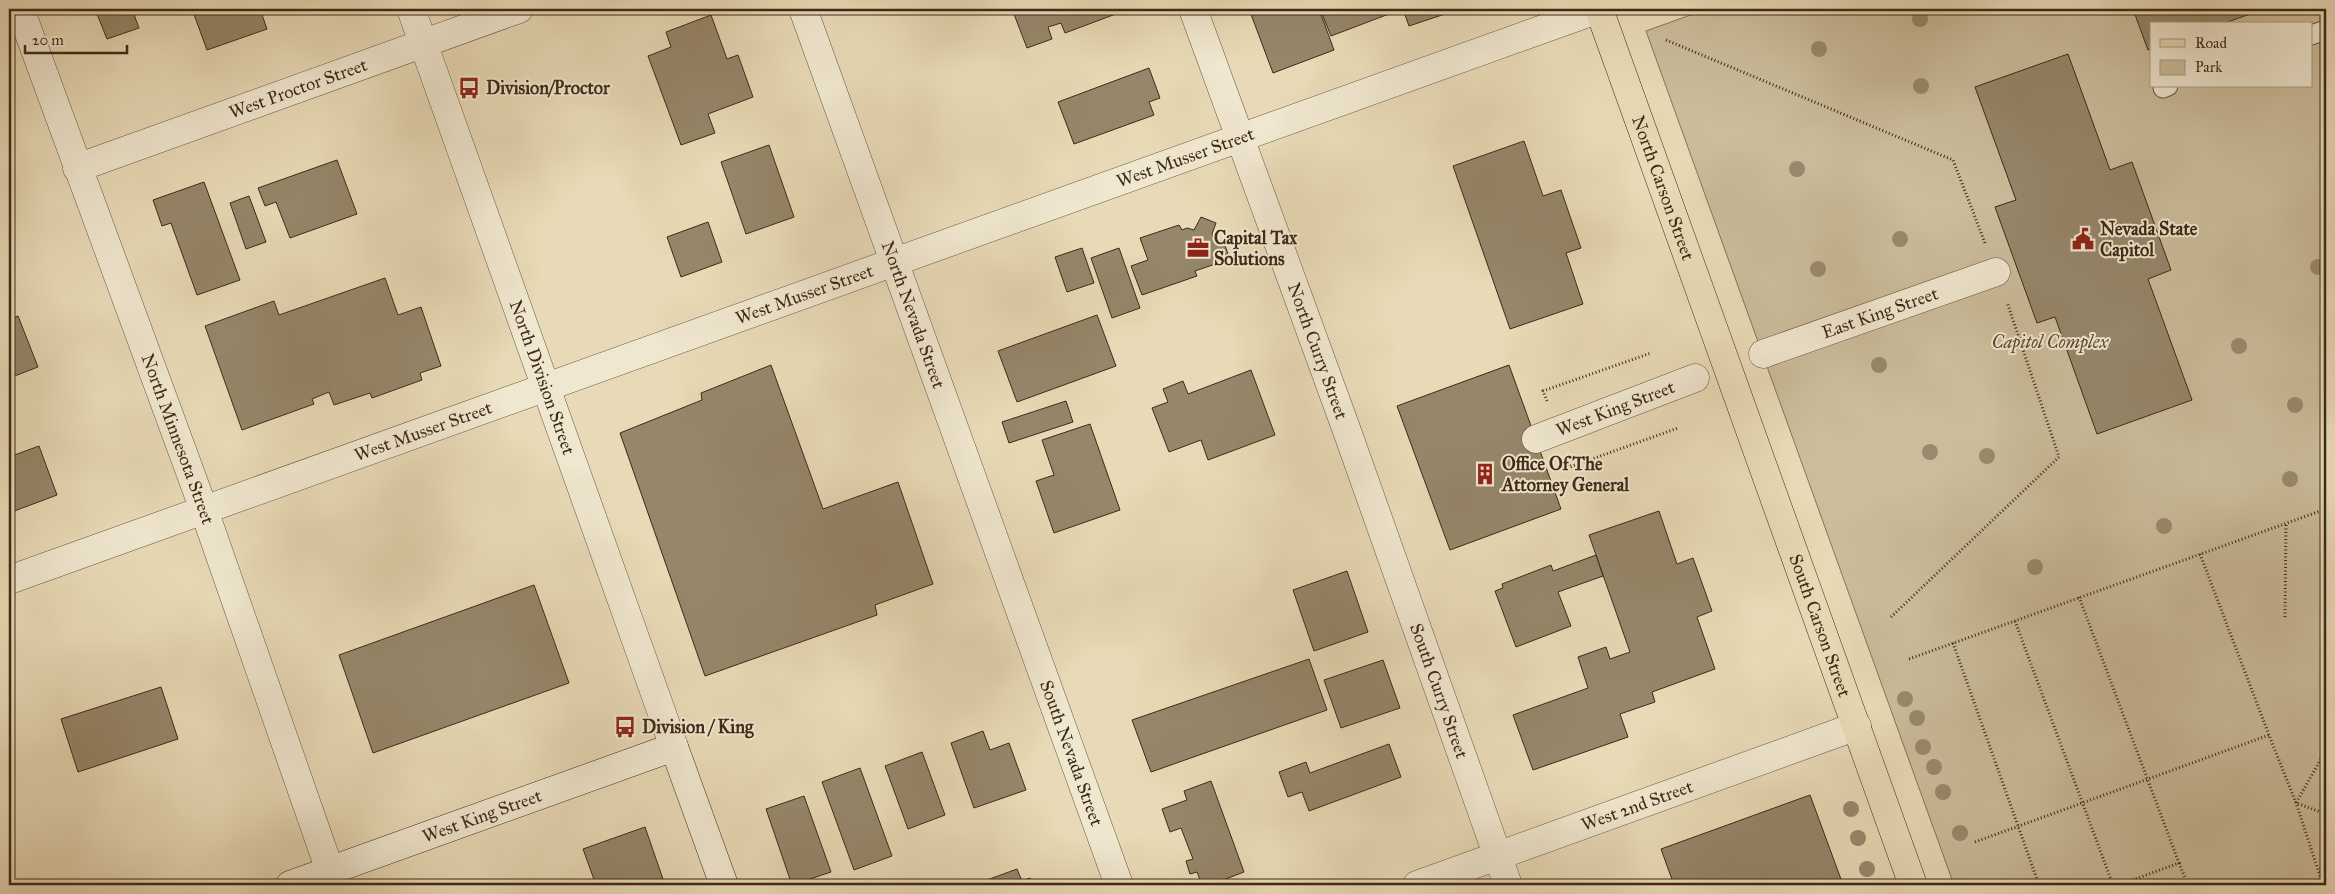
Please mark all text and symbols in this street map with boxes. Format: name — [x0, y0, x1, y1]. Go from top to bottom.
scale bar — [25, 22, 128, 54]
legend — [2150, 22, 2312, 88]
text: 20 m — [32, 31, 64, 49]
text: Road — [2195, 34, 2227, 52]
street label: West Proctor Street — [226, 53, 371, 123]
text: Park — [2195, 58, 2222, 76]
bus stop icon: Division/Proctor — [456, 75, 482, 101]
place label: Division/Proctor — [486, 77, 611, 99]
street label: North Carson Street — [1627, 113, 1699, 264]
street label: West Musser Street — [1114, 122, 1258, 192]
place label: Nevada State Capitol — [2100, 218, 2198, 262]
public building icon: Nevada State Capitol — [2070, 226, 2096, 252]
place label: Capital Tax Solutions — [1214, 227, 1298, 270]
office icon: Capital Tax Solutions — [1185, 235, 1211, 261]
street label: North Nevada Street — [877, 238, 950, 392]
street label: West Musser Street — [732, 259, 877, 329]
street label: North Curry Street — [1283, 280, 1353, 423]
street label: East King Street — [1819, 282, 1942, 343]
street label: North Division Street — [505, 297, 580, 458]
park label: Capitol Complex — [1992, 331, 2110, 354]
street label: North Minnesota Street — [137, 351, 219, 528]
street label: West King Street — [1553, 376, 1678, 441]
street label: West Musser Street — [351, 396, 496, 466]
place label: Office Of The Attorney General — [1501, 453, 1630, 497]
building icon: Office Of The Attorney General — [1472, 461, 1498, 487]
street label: South Carson Street — [1784, 551, 1856, 701]
street label: South Curry Street — [1405, 620, 1473, 762]
street label: South Nevada Street — [1035, 677, 1108, 830]
bus stop icon: Division / King — [612, 714, 638, 740]
place label: Division / King — [642, 716, 754, 739]
street label: West 2nd Street — [1578, 775, 1696, 836]
street label: West King Street — [419, 784, 545, 848]

